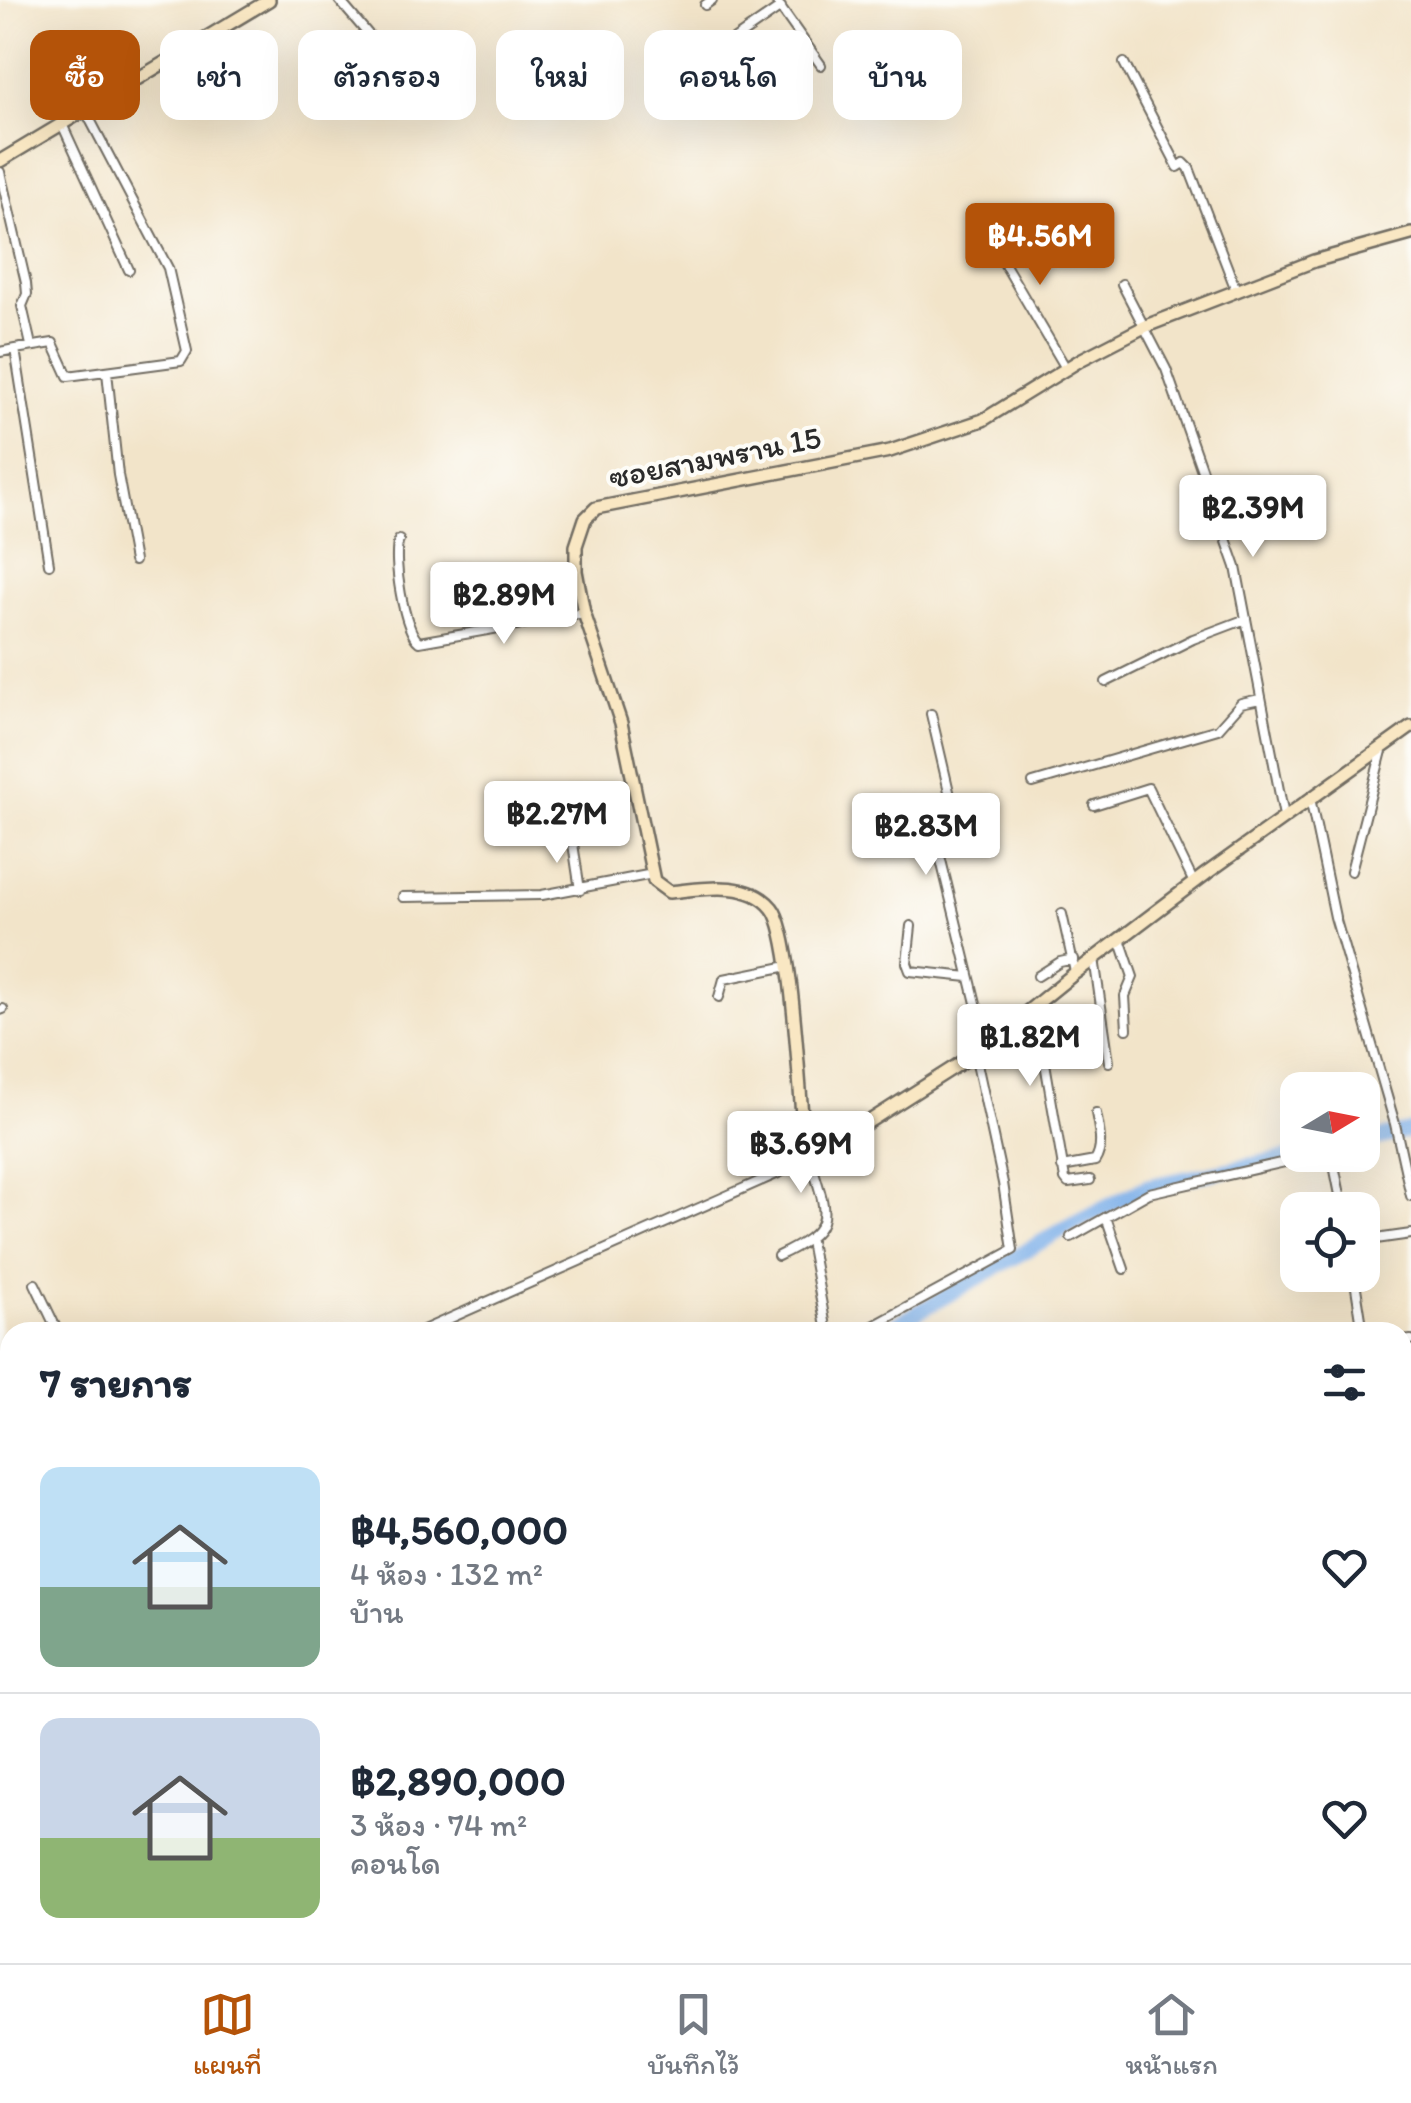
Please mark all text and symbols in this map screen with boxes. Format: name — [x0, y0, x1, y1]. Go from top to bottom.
chip: ซื้อ — [30, 30, 140, 120]
chip: เช่า — [160, 30, 278, 120]
chip: ตัวกรอง — [298, 30, 476, 120]
chip: ใหม่ — [496, 30, 624, 120]
chip: คอนโด — [644, 30, 813, 120]
chip: บ้าน — [833, 30, 962, 120]
pin: ฿4.56M — [959, 203, 1121, 288]
text: ฿4.56M — [987, 216, 1093, 254]
street label: ซอยสามพราน 15 — [606, 418, 824, 496]
pin: ฿2.39M — [1172, 475, 1334, 560]
text: ฿2.39M — [1201, 488, 1305, 526]
pin: ฿2.89M — [423, 562, 585, 647]
text: ฿2.89M — [452, 575, 556, 613]
pin: ฿2.27M — [476, 781, 638, 866]
pin: ฿2.83M — [845, 793, 1007, 878]
text: ฿2.27M — [506, 794, 608, 832]
text: ฿2.83M — [874, 806, 978, 844]
pin: ฿1.82M — [949, 1004, 1111, 1089]
text: ฿1.82M — [979, 1017, 1081, 1055]
north arrow — [1280, 1072, 1380, 1172]
map controls — [1280, 1072, 1380, 1292]
pin: ฿3.69M — [720, 1111, 882, 1196]
text: ฿3.69M — [749, 1124, 853, 1162]
button: locate — [1280, 1192, 1380, 1292]
icon: filters — [1317, 1355, 1372, 1410]
text: 7 รายการ — [40, 1357, 192, 1408]
text: ฿4,560,000 — [350, 1504, 568, 1555]
icon: home — [120, 1507, 240, 1627]
icon: heart — [1317, 1540, 1372, 1595]
text: 4 ห้อง · 132 m² — [350, 1555, 543, 1593]
text: บ้าน — [350, 1593, 404, 1631]
text: ฿2,890,000 — [350, 1755, 566, 1806]
icon: home — [120, 1758, 240, 1878]
icon: heart — [1317, 1791, 1372, 1846]
text: 3 ห้อง · 74 m² — [350, 1806, 527, 1844]
text: คอนโด — [350, 1844, 441, 1882]
tab: แผนที่ — [193, 1987, 262, 2081]
tab: บันทึกไว้ — [648, 1987, 740, 2081]
tab: หน้าแรก — [1125, 1987, 1218, 2081]

